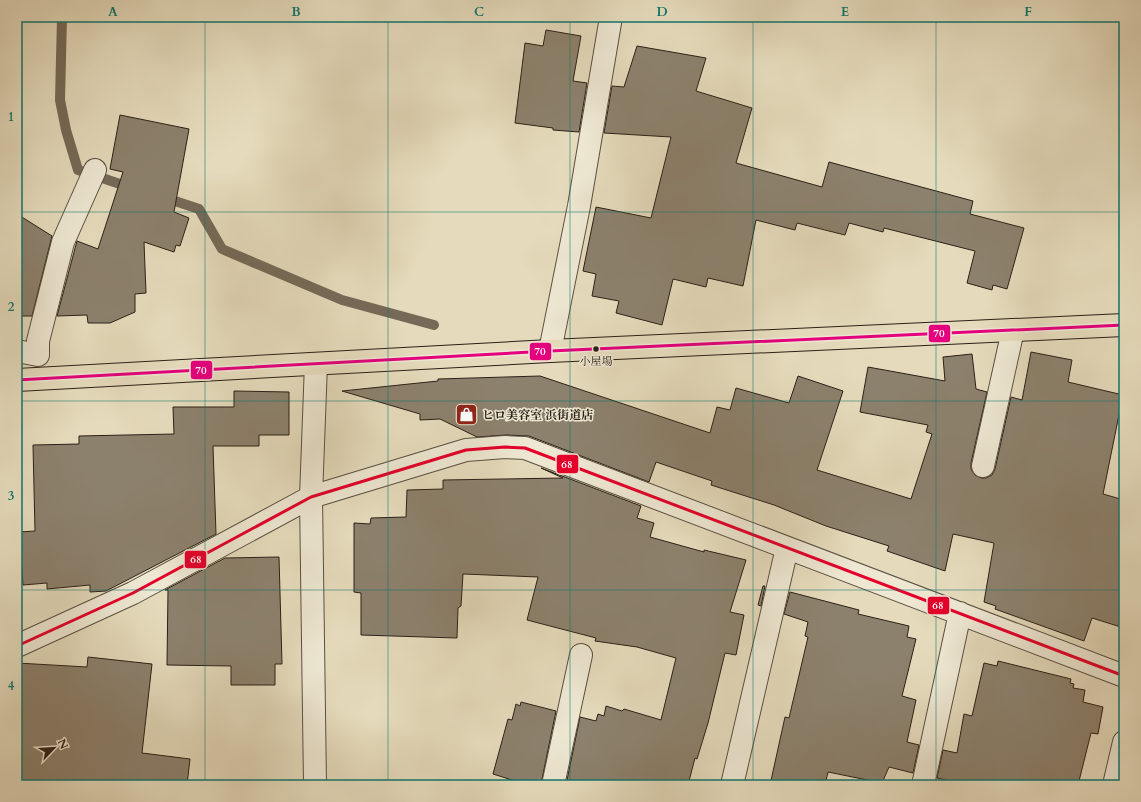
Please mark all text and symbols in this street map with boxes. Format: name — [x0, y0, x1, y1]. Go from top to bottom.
text: A — [108, 3, 118, 21]
text: B — [291, 3, 301, 21]
text: C — [474, 3, 484, 21]
text: D — [656, 3, 668, 21]
text: E — [841, 3, 849, 21]
text: F — [1024, 3, 1032, 21]
text: 1 — [8, 108, 14, 126]
text: 2 — [8, 298, 15, 316]
line badge: 70 — [928, 324, 951, 343]
text: 70 — [933, 326, 945, 341]
line badge: 70 — [529, 342, 552, 361]
text: 70 — [534, 344, 546, 359]
marker: 小屋場 — [591, 344, 601, 354]
place label: 小屋場 — [580, 354, 613, 369]
line badge: 70 — [190, 360, 213, 380]
text: 70 — [195, 363, 207, 378]
shop icon: ヒロ美容室 浜街道店 — [454, 402, 480, 428]
place label: ヒロ美容室 浜街道店 — [482, 407, 593, 423]
line badge: 68 — [556, 454, 579, 474]
text: 68 — [561, 457, 573, 472]
text: 3 — [8, 487, 15, 505]
line badge: 68 — [184, 550, 207, 569]
text: 68 — [190, 552, 202, 567]
line badge: 68 — [927, 596, 950, 615]
text: 68 — [932, 598, 944, 613]
text: 4 — [8, 677, 15, 695]
north arrow — [34, 728, 74, 768]
text: N — [54, 736, 72, 752]

